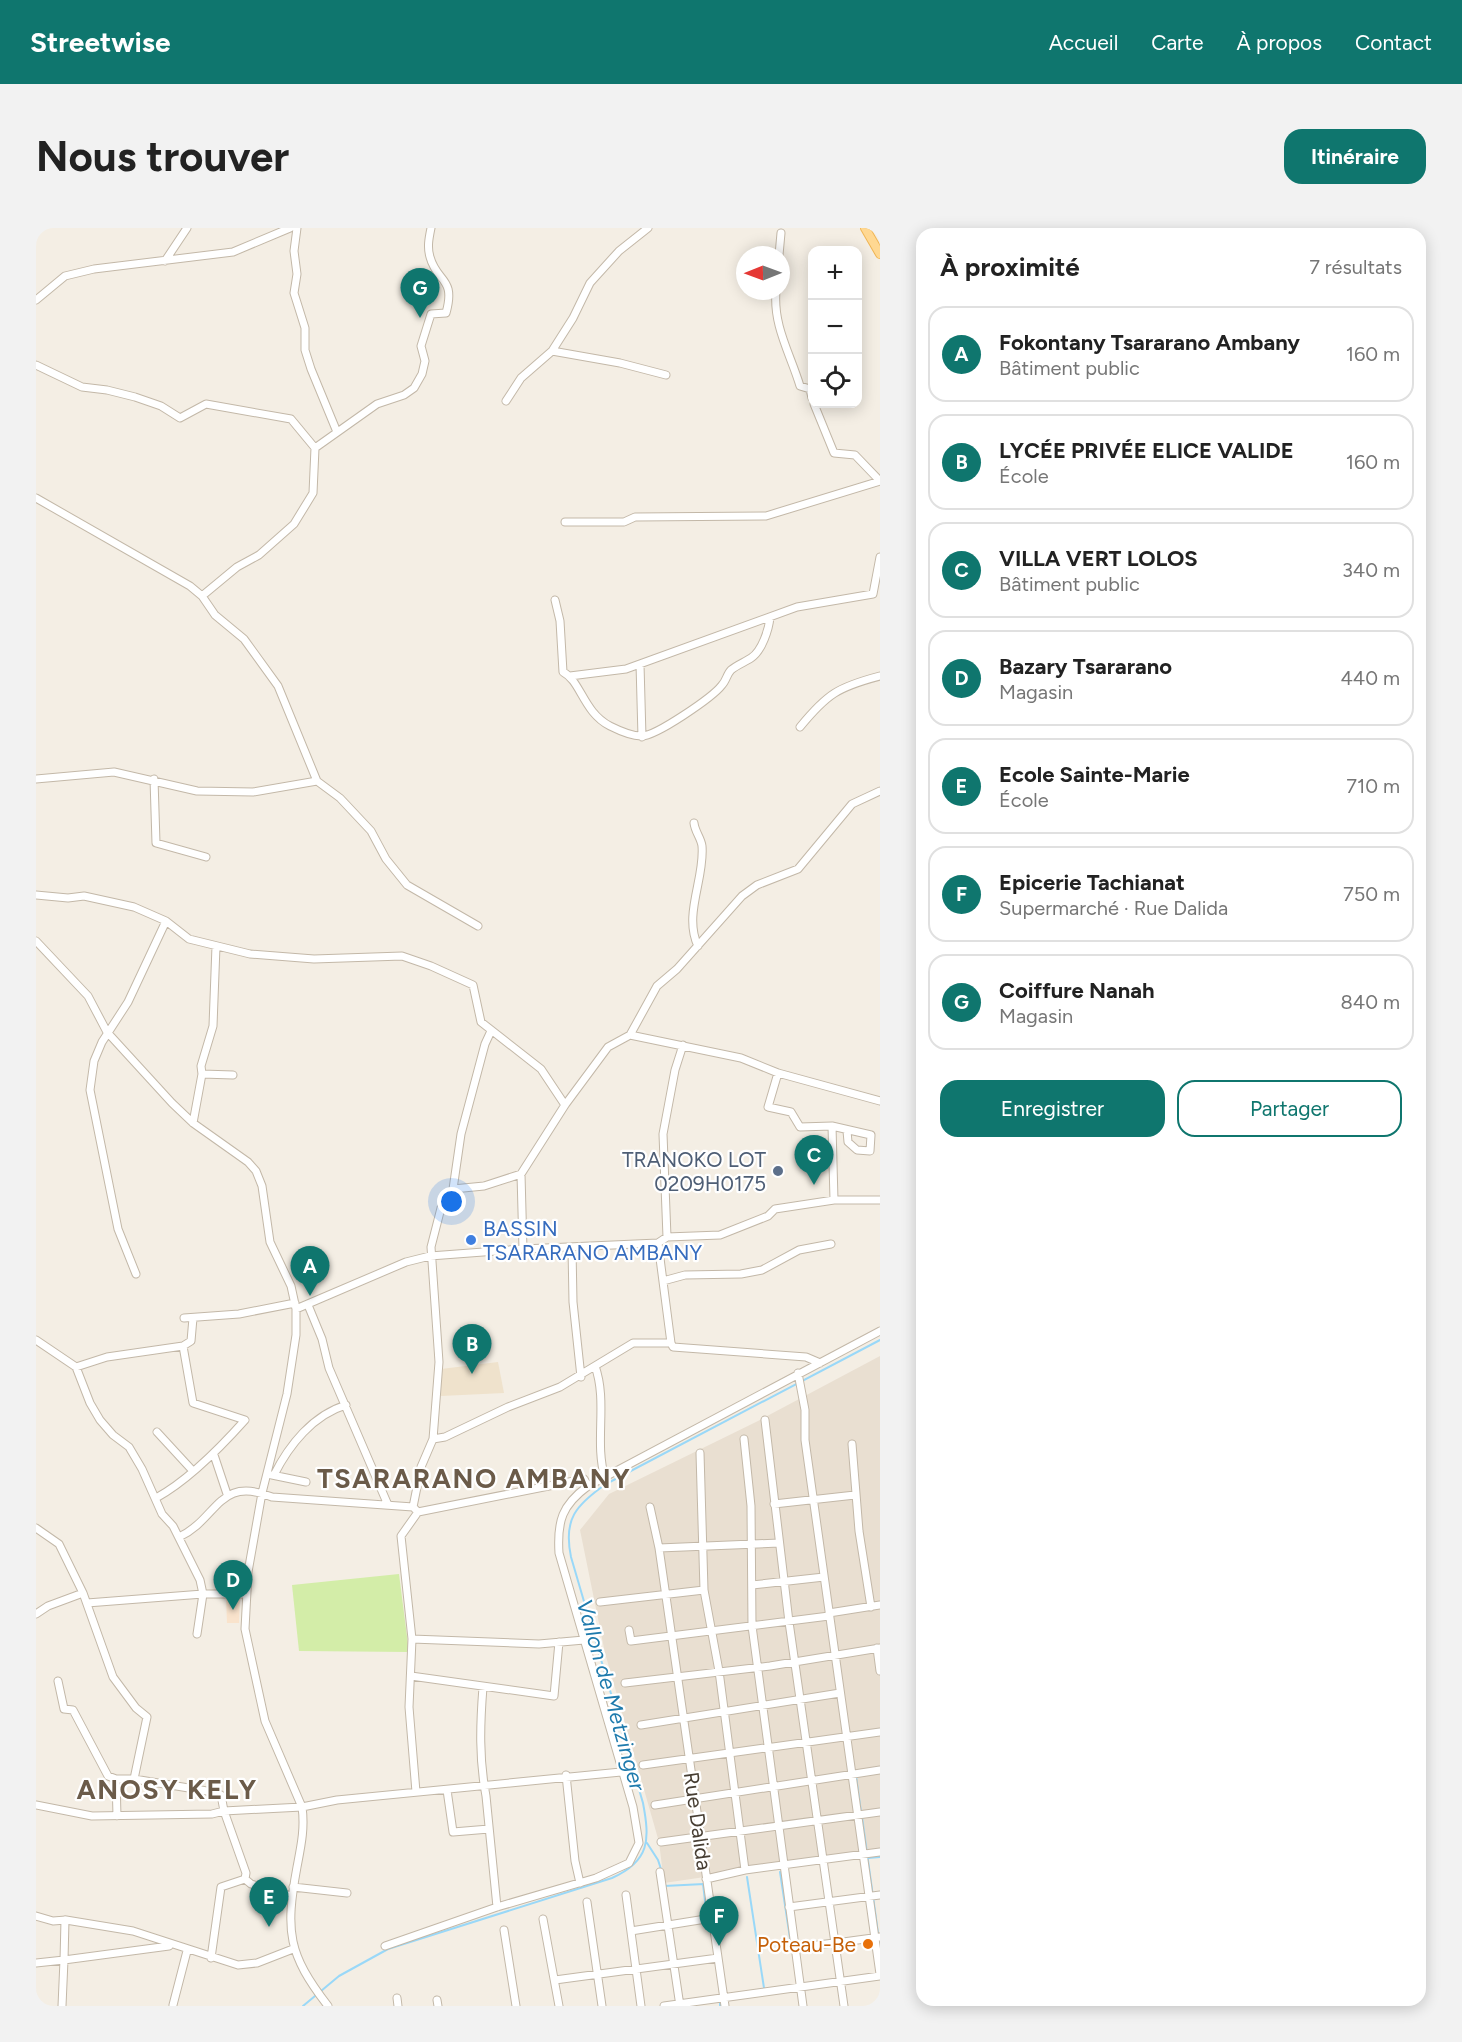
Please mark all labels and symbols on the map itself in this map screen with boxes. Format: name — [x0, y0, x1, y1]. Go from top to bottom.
north arrow — [736, 246, 790, 300]
pin: G — [400, 268, 440, 318]
pin: C — [794, 1136, 834, 1185]
place label: TRANOKO LOT 0209H0175 — [622, 1147, 766, 1196]
marker: TRANOKO LOT 0209H0175 — [771, 1164, 785, 1178]
your location — [437, 1187, 466, 1216]
place label: BASSIN TSARARANO AMBANY — [483, 1216, 703, 1265]
marker: BASSIN TSARARANO AMBANY — [464, 1233, 478, 1247]
pin: A — [290, 1246, 330, 1296]
pin: B — [452, 1324, 492, 1374]
district label: TSARARANO AMBANY — [317, 1462, 631, 1495]
pin: D — [214, 1560, 252, 1610]
water label: Vallon de Metzinger — [571, 1596, 652, 1795]
street label: Rue Dalida — [679, 1770, 717, 1872]
district label: ANOSY KELY — [76, 1773, 258, 1806]
pin: E — [250, 1878, 288, 1927]
pin: F — [700, 1896, 738, 1946]
place label: Poteau-Be — [757, 1932, 856, 1957]
marker: Poteau-Be — [861, 1937, 875, 1951]

